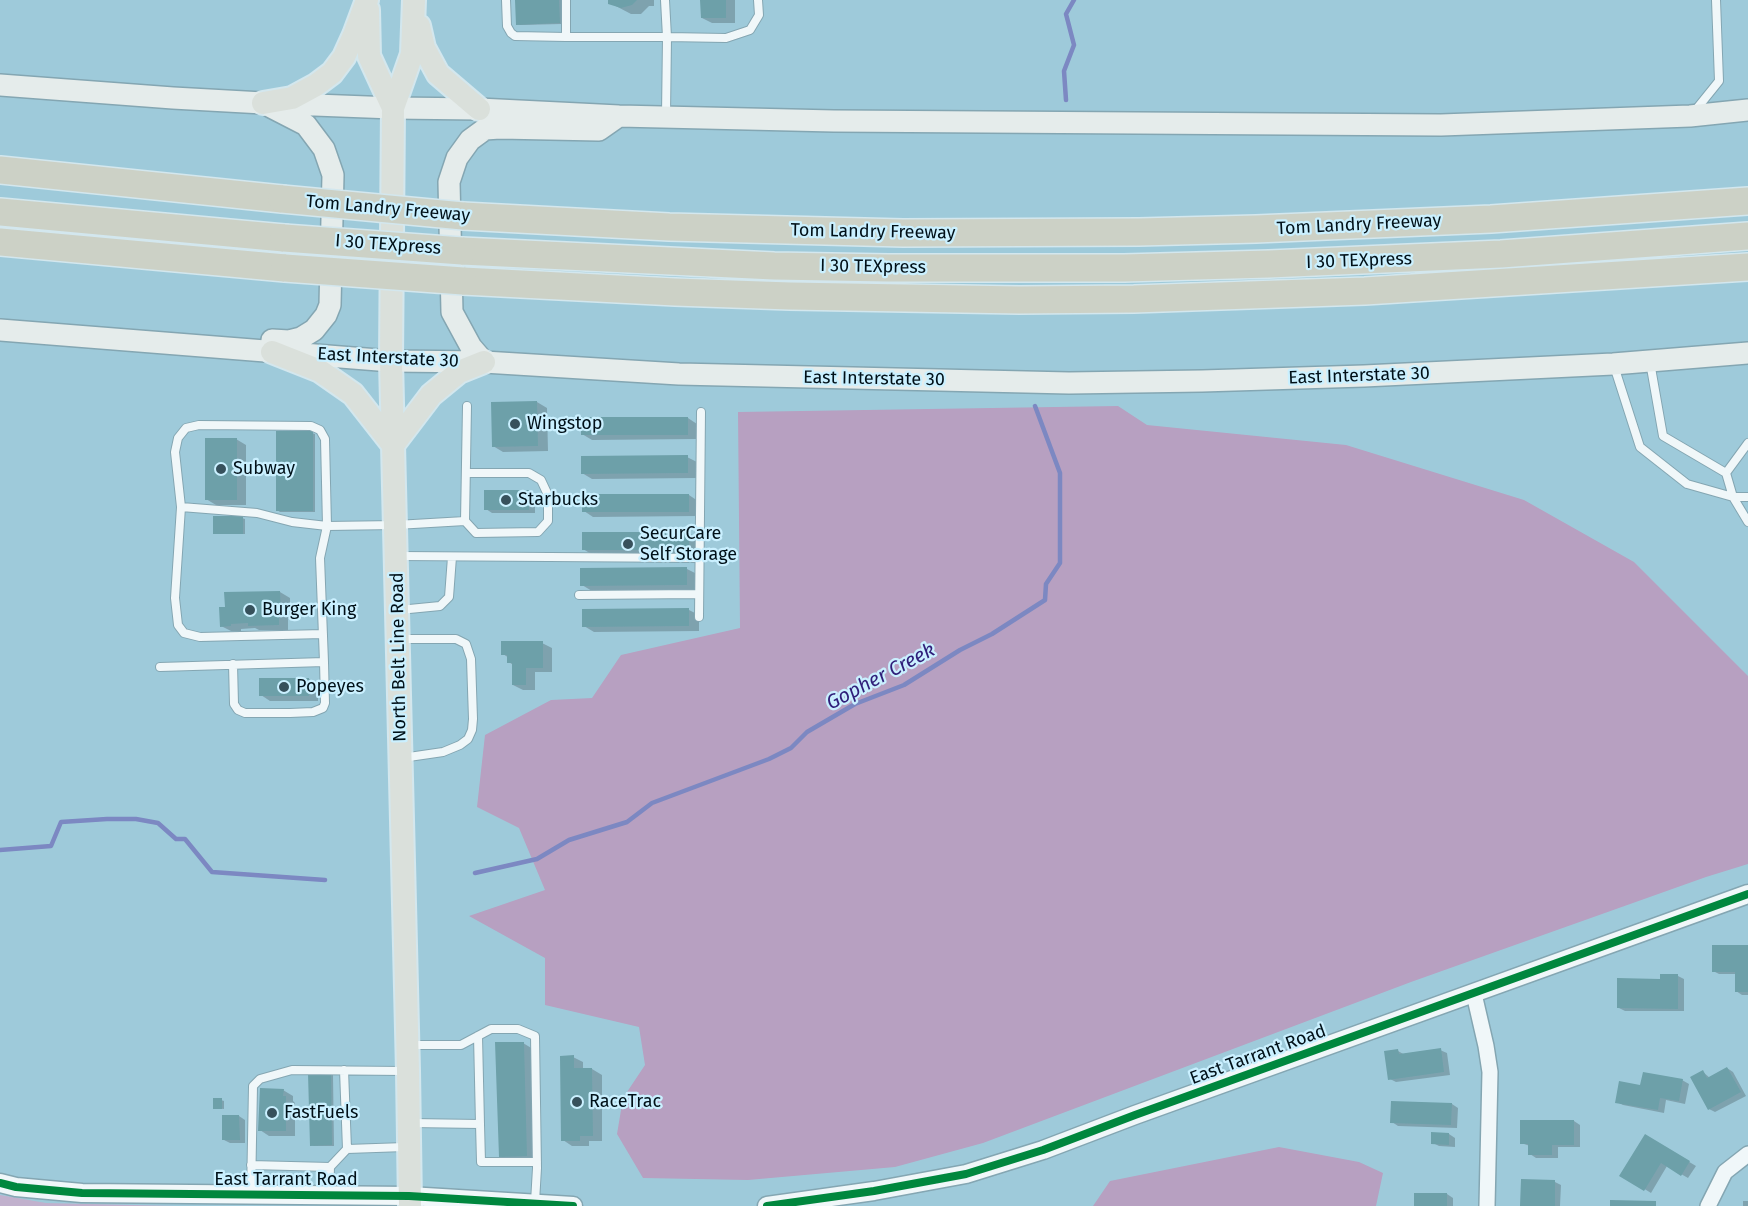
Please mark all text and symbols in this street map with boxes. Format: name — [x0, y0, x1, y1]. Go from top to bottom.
street label: Tom Landry Freeway — [305, 191, 471, 227]
street label: Tom Landry Freeway — [1276, 210, 1442, 240]
street label: Tom Landry Freeway — [790, 220, 956, 244]
street label: I 30 TEXpress — [334, 231, 442, 259]
street label: I 30 TEXpress — [1306, 248, 1412, 274]
street label: I 30 TEXpress — [820, 255, 926, 279]
street label: East Interstate 30 — [317, 344, 459, 372]
street label: East Interstate 30 — [1288, 363, 1430, 389]
street label: East Interstate 30 — [803, 367, 945, 391]
place label: Wingstop — [527, 413, 603, 435]
marker: Wingstop — [508, 417, 522, 431]
place label: Subway — [233, 458, 295, 480]
marker: Subway — [214, 462, 228, 476]
place label: Starbucks — [518, 489, 598, 511]
marker: Starbucks — [499, 493, 513, 507]
place label: SecurCare Self Storage — [640, 523, 737, 566]
marker: SecurCare Self Storage — [621, 537, 635, 551]
street label: North Belt Line Road — [387, 572, 411, 742]
place label: Burger King — [262, 599, 356, 621]
marker: Burger King — [243, 603, 257, 617]
water label: Gopher Creek — [823, 638, 939, 716]
place label: Popeyes — [296, 676, 364, 698]
marker: Popeyes — [277, 680, 291, 694]
street label: East Tarrant Road — [1187, 1020, 1329, 1090]
place label: RaceTrac — [589, 1091, 661, 1113]
marker: RaceTrac — [570, 1095, 584, 1109]
place label: FastFuels — [284, 1102, 358, 1124]
marker: FastFuels — [265, 1106, 279, 1120]
street label: East Tarrant Road — [214, 1169, 358, 1191]

